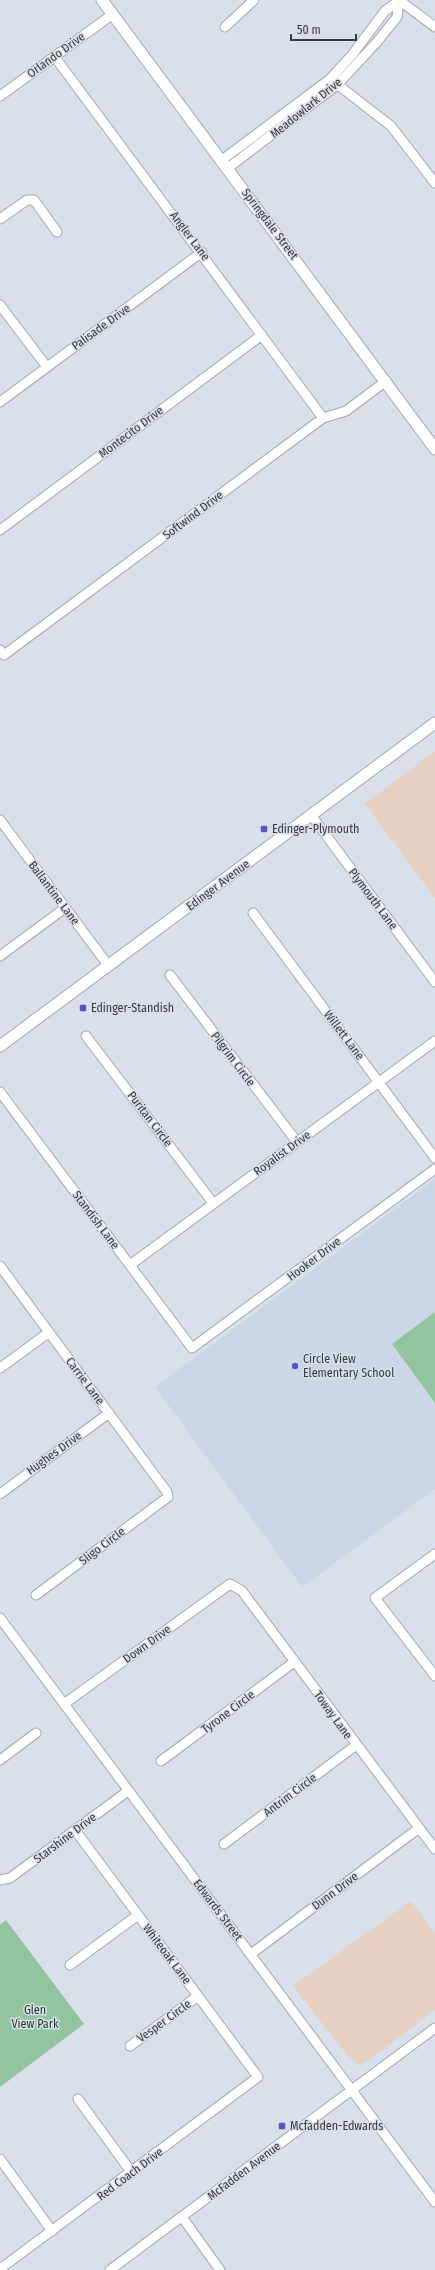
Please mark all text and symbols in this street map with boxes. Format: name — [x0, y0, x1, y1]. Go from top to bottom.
scale bar — [291, 16, 356, 42]
text: 50 m — [297, 23, 321, 37]
street label: Orlando Drive — [24, 29, 88, 81]
street label: Meadowlark Drive — [267, 75, 345, 141]
street label: Springdale Street — [239, 186, 301, 262]
street label: Angler Lane — [167, 209, 213, 263]
street label: Palisade Drive — [69, 301, 133, 353]
street label: Montecito Drive — [96, 403, 166, 461]
street label: Softwind Drive — [160, 488, 226, 542]
place label: Edinger-Plymouth — [272, 822, 359, 836]
marker: Edinger-Plymouth — [259, 824, 269, 834]
street label: Edinger Avenue — [184, 857, 252, 913]
street label: Ballantine Lane — [25, 858, 83, 928]
street label: Plymouth Lane — [345, 866, 401, 932]
place label: Edinger-Standish — [91, 1001, 174, 1015]
marker: Edinger-Standish — [78, 1003, 88, 1013]
street label: Willett Lane — [321, 1008, 367, 1063]
street label: Pilgrim Circle — [208, 1029, 258, 1089]
street label: Puritan Circle — [125, 1089, 175, 1149]
street label: Royalist Drive — [251, 1128, 313, 1178]
street label: Standish Lane — [70, 1188, 122, 1252]
street label: Hooker Drive — [284, 1234, 344, 1284]
place label: Circle View Elementary School — [303, 1352, 394, 1380]
street label: Carrie Lane — [63, 1355, 107, 1407]
marker: Circle View Elementary School — [290, 1361, 300, 1371]
street label: Hughes Drive — [24, 1428, 84, 1478]
street label: Sligo Circle — [76, 1524, 128, 1568]
street label: Down Drive — [120, 1622, 174, 1666]
street label: Tyrone Circle — [199, 1687, 257, 1736]
street label: Toway Lane — [311, 1688, 355, 1742]
street label: Antrim Circle — [261, 1770, 319, 1820]
street label: Starshine Drive — [31, 1810, 99, 1866]
street label: Dunn Drive — [309, 1869, 361, 1913]
street label: Edwards Street — [190, 1877, 246, 1943]
street label: Whiteoak Lane — [140, 1921, 194, 1987]
street label: Vesper Circle — [134, 1997, 194, 2045]
park label: Glen View Park — [11, 2003, 59, 2031]
place label: Mcfadden-Edwards — [290, 2119, 383, 2133]
marker: Mcfadden-Edwards — [277, 2121, 287, 2131]
street label: McFadden Avenue — [205, 2139, 283, 2203]
street label: Red Coach Drive — [94, 2145, 166, 2203]

